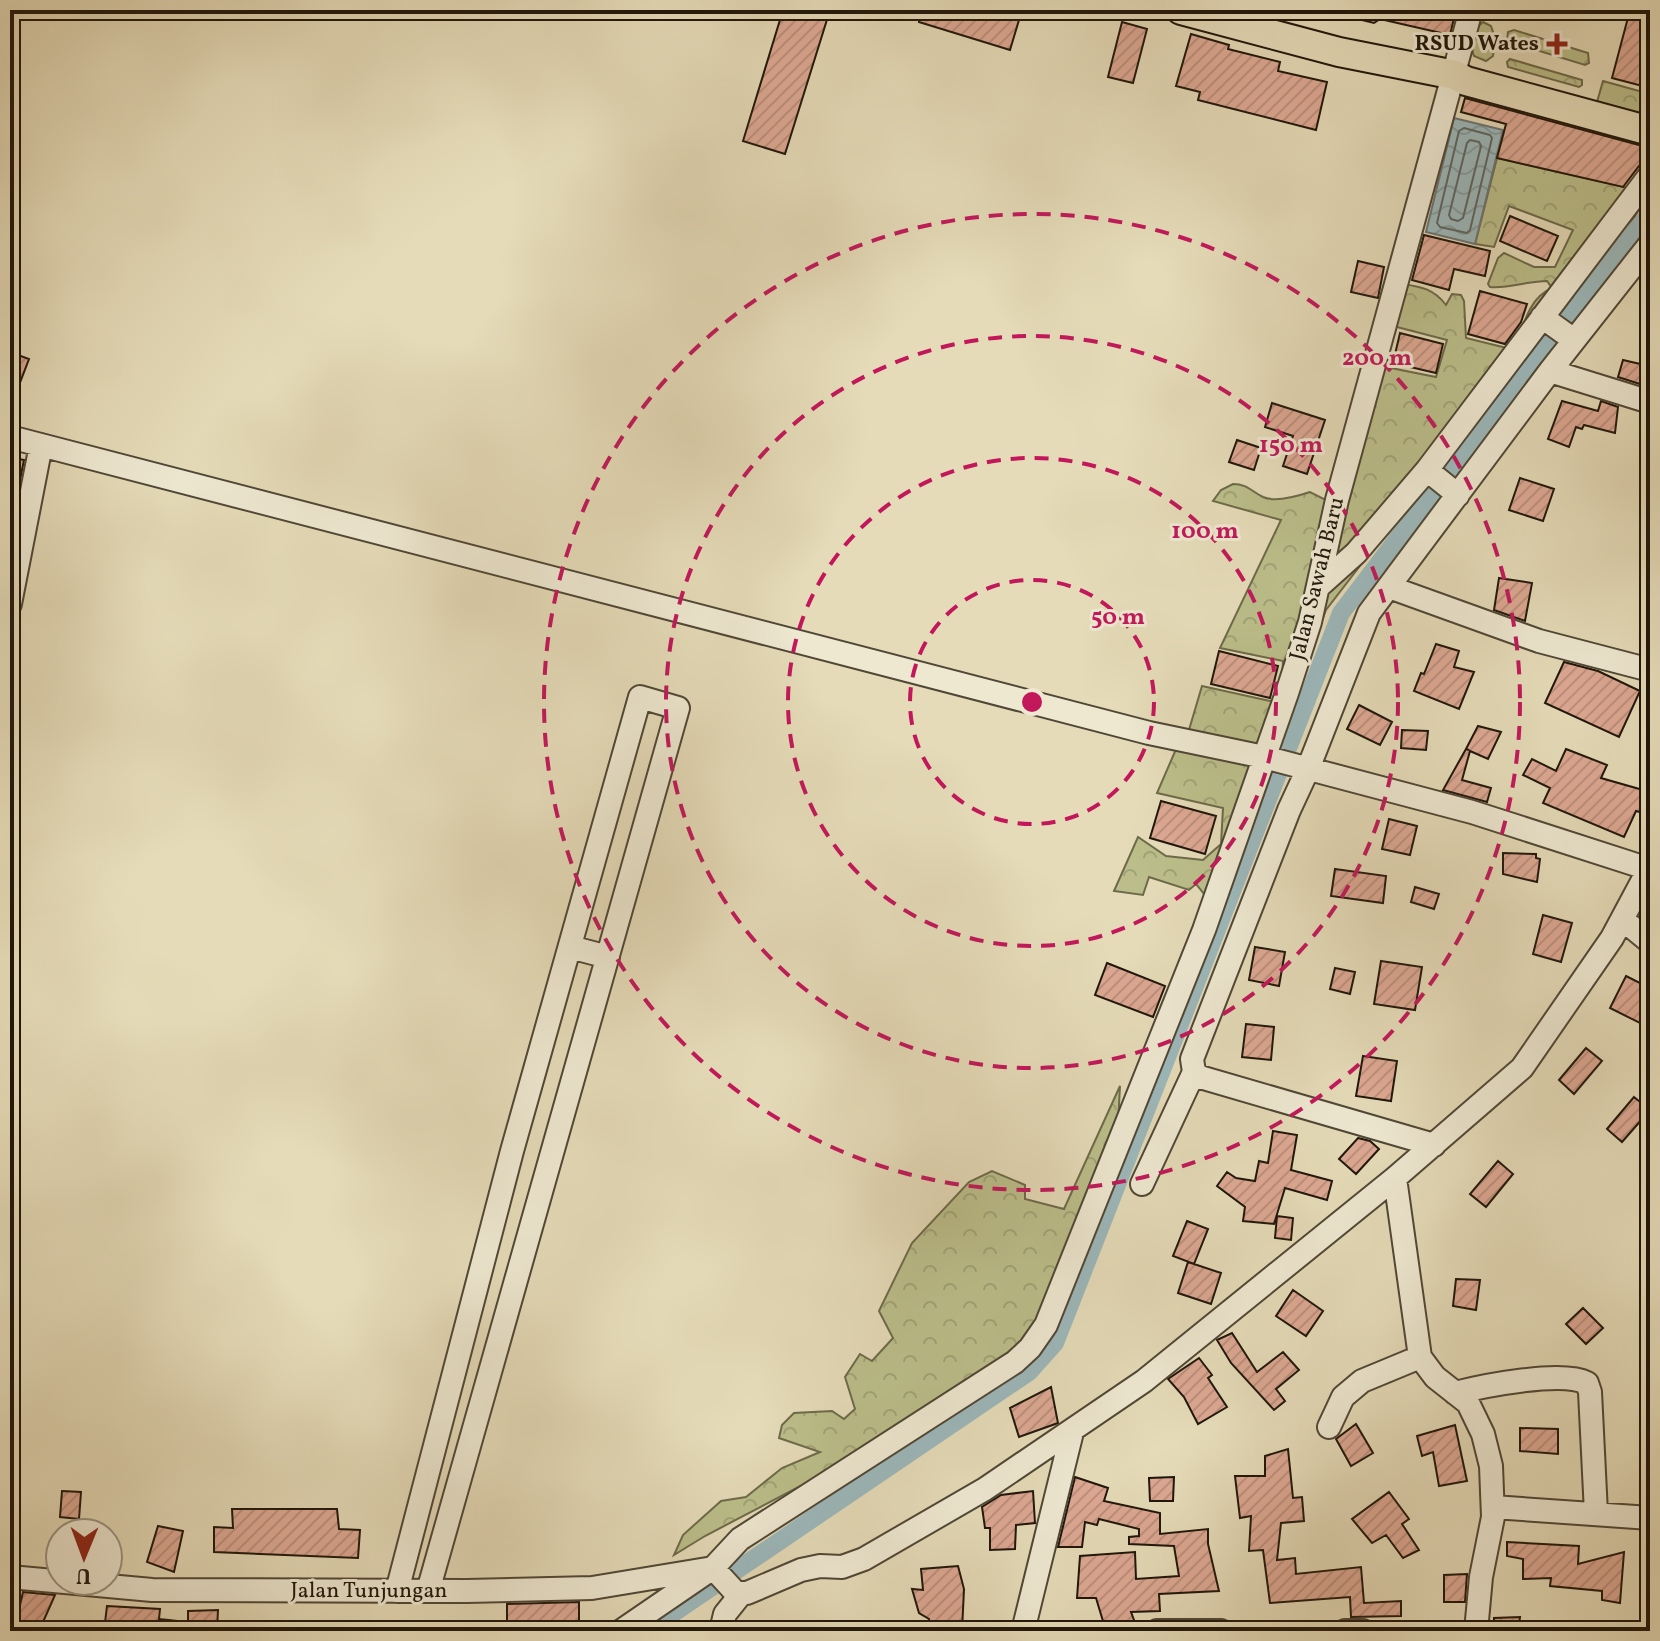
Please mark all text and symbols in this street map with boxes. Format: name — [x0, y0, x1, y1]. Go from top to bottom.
place label: RSUD Wates — [1415, 29, 1539, 60]
marker: RSUD Wates — [1546, 33, 1568, 55]
text: 200 m — [1342, 342, 1412, 376]
text: 150 m — [1259, 429, 1323, 463]
street label: Jalan Sawah Baru — [1283, 494, 1353, 664]
text: 100 m — [1171, 515, 1239, 549]
text: 50 m — [1091, 601, 1145, 635]
centre of rings — [1018, 688, 1046, 716]
north arrow — [44, 1517, 124, 1597]
text: U — [76, 1559, 92, 1590]
street label: Jalan Tunjungan — [290, 1576, 448, 1607]

